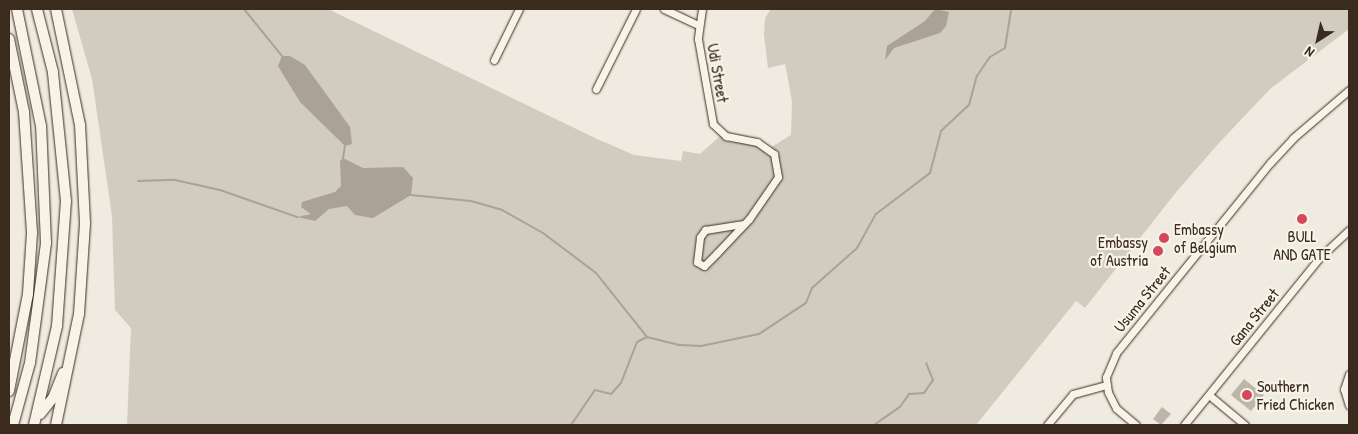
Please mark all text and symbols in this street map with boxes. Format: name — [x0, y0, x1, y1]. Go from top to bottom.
north arrow — [1293, 15, 1343, 65]
street label: Udi Street — [703, 42, 733, 104]
text: N — [1301, 43, 1318, 63]
marker: BULL AND GATE — [1296, 213, 1308, 225]
place label: Embassy of Belgium — [1174, 219, 1237, 257]
place label: BULL AND GATE — [1273, 226, 1331, 264]
place label: Embassy of Austria — [1090, 232, 1148, 270]
marker: Embassy of Belgium — [1158, 232, 1170, 244]
marker: Embassy of Austria — [1152, 245, 1164, 257]
street label: Usuma Street — [1110, 262, 1174, 336]
street label: Gana Street — [1225, 284, 1283, 350]
place label: Southern Fried Chicken — [1257, 376, 1335, 414]
marker: Southern Fried Chicken — [1241, 389, 1253, 401]

